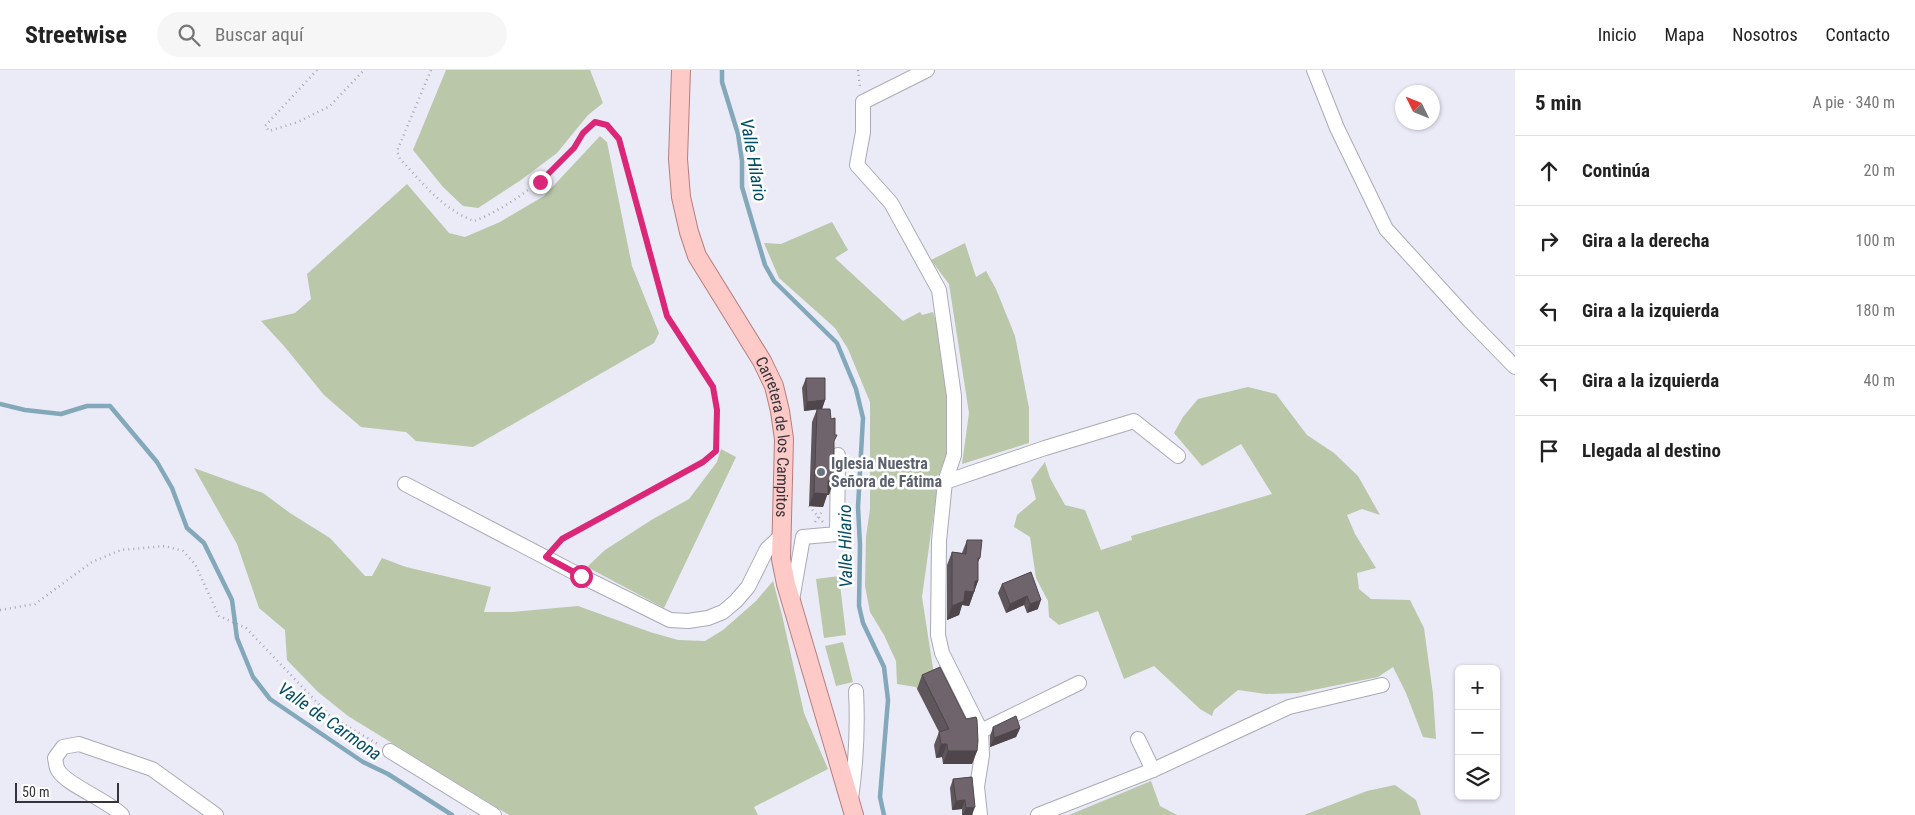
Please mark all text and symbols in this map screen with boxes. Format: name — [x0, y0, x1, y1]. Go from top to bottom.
search box — [157, 12, 507, 57]
text: Streetwise — [25, 21, 127, 49]
icon: search — [175, 21, 203, 49]
text: Buscar aquí — [215, 23, 304, 46]
text: Inicio — [1598, 24, 1637, 45]
text: Mapa — [1665, 24, 1704, 45]
text: Nosotros — [1732, 24, 1798, 45]
text: Contacto — [1826, 24, 1890, 45]
north arrow — [1395, 85, 1440, 130]
text: 5 min — [1535, 91, 1582, 115]
text: A pie · 340 m — [1812, 93, 1895, 112]
water label: Valle Hilario — [736, 117, 772, 203]
icon: ahead — [1535, 157, 1563, 185]
text: Continúa — [1582, 159, 1650, 182]
text: 20 m — [1863, 161, 1895, 180]
route end — [529, 171, 552, 194]
icon: right — [1535, 227, 1563, 255]
text: Gira a la derecha — [1582, 229, 1709, 252]
text: 100 m — [1856, 231, 1895, 250]
icon: left — [1535, 297, 1563, 325]
text: Gira a la izquierda — [1582, 299, 1719, 322]
text: 180 m — [1856, 301, 1895, 320]
street label: Carretera de los Campitos — [752, 353, 794, 518]
icon: left — [1535, 367, 1563, 395]
text: Gira a la izquierda — [1582, 369, 1719, 392]
text: 40 m — [1863, 371, 1895, 390]
icon: arrive — [1535, 437, 1563, 465]
text: Llegada al destino — [1582, 439, 1721, 462]
place label: Iglesia Nuestra Señora de Fátima — [831, 454, 942, 491]
marker: Iglesia Nuestra Señora de Fátima — [815, 466, 827, 478]
water label: Valle Hilario — [834, 504, 856, 588]
route start — [570, 565, 593, 588]
map controls — [1455, 665, 1500, 800]
button: + — [1455, 665, 1500, 710]
water label: Valle de Carmona — [274, 678, 386, 764]
button: − — [1455, 710, 1500, 755]
button: layers — [1455, 755, 1500, 800]
scale bar — [15, 780, 119, 803]
text: 50 m — [22, 784, 50, 800]

